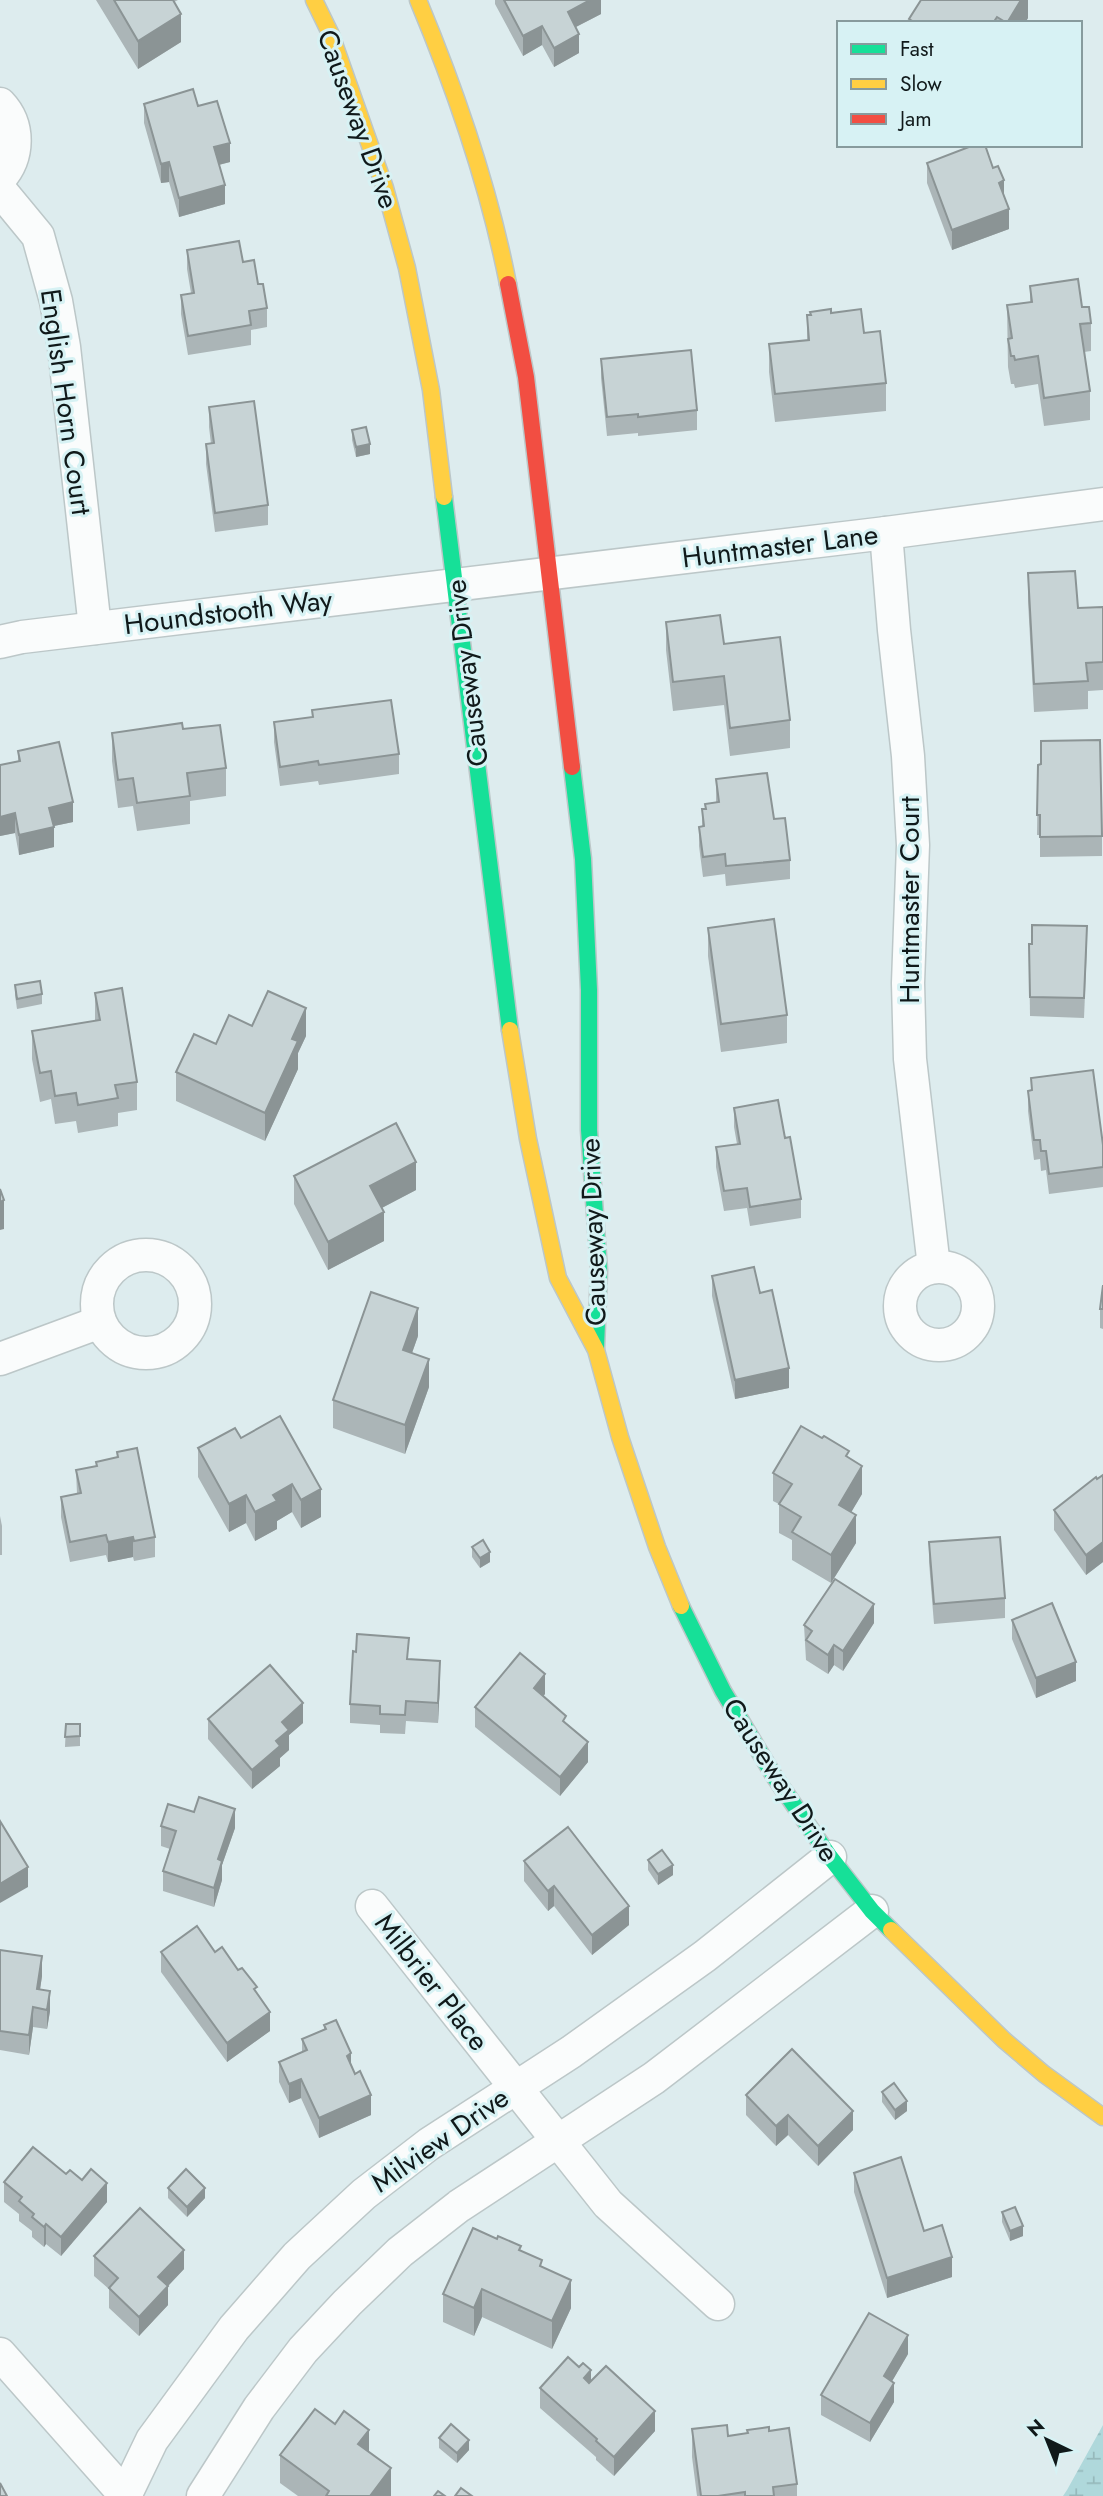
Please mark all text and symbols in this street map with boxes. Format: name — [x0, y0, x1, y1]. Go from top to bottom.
legend — [837, 21, 1082, 147]
street label: Causeway Drive — [307, 24, 409, 214]
text: Fast — [900, 34, 933, 64]
text: Slow — [900, 69, 942, 99]
text: Jam — [897, 104, 932, 134]
street label: English Horn Court — [30, 286, 102, 518]
street label: Huntmaster Lane — [680, 514, 880, 578]
street label: Causeway Drive — [435, 577, 499, 769]
street label: Houndstooth Way — [121, 579, 335, 645]
street label: Huntmaster Court — [889, 796, 930, 1004]
street label: Causeway Drive — [569, 1137, 617, 1327]
street label: Causeway Drive — [713, 1690, 849, 1870]
street label: Milbrier Place — [365, 1904, 499, 2060]
street label: Milview Drive — [363, 2077, 517, 2203]
north arrow — [1012, 2405, 1082, 2475]
text: N — [1021, 2413, 1050, 2443]

